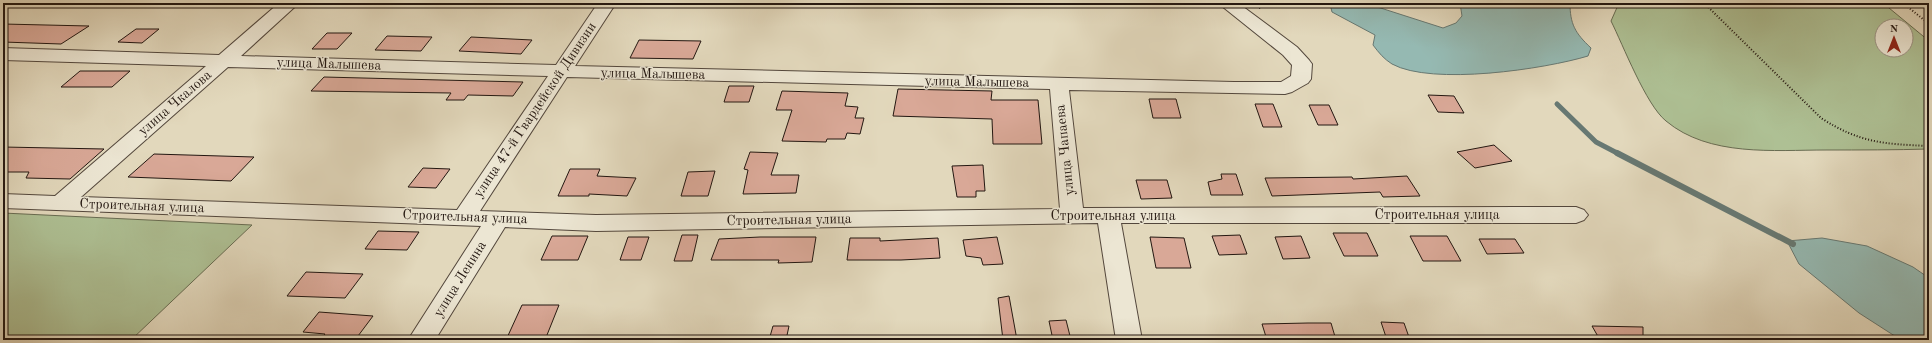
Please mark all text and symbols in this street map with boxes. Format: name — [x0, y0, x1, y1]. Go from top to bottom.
north arrow — [1874, 18, 1914, 58]
street label: улица 47-й Гвардейской Дивизии — [471, 20, 599, 200]
text: N — [1890, 24, 1899, 35]
street label: улица Малышева — [276, 55, 382, 73]
street label: улица Малышева — [601, 66, 706, 82]
street label: улица Чкалова — [136, 68, 214, 138]
street label: улица Малышева — [925, 74, 1030, 90]
street label: улица Чапаева — [1053, 104, 1077, 196]
street label: Строительная улица — [79, 197, 205, 215]
street label: Строительная улица — [402, 208, 528, 226]
street label: Строительная улица — [1374, 208, 1500, 222]
street label: Строительная улица — [1050, 209, 1176, 223]
street label: Строительная улица — [726, 212, 852, 228]
street label: улица Ленина — [431, 238, 489, 320]

